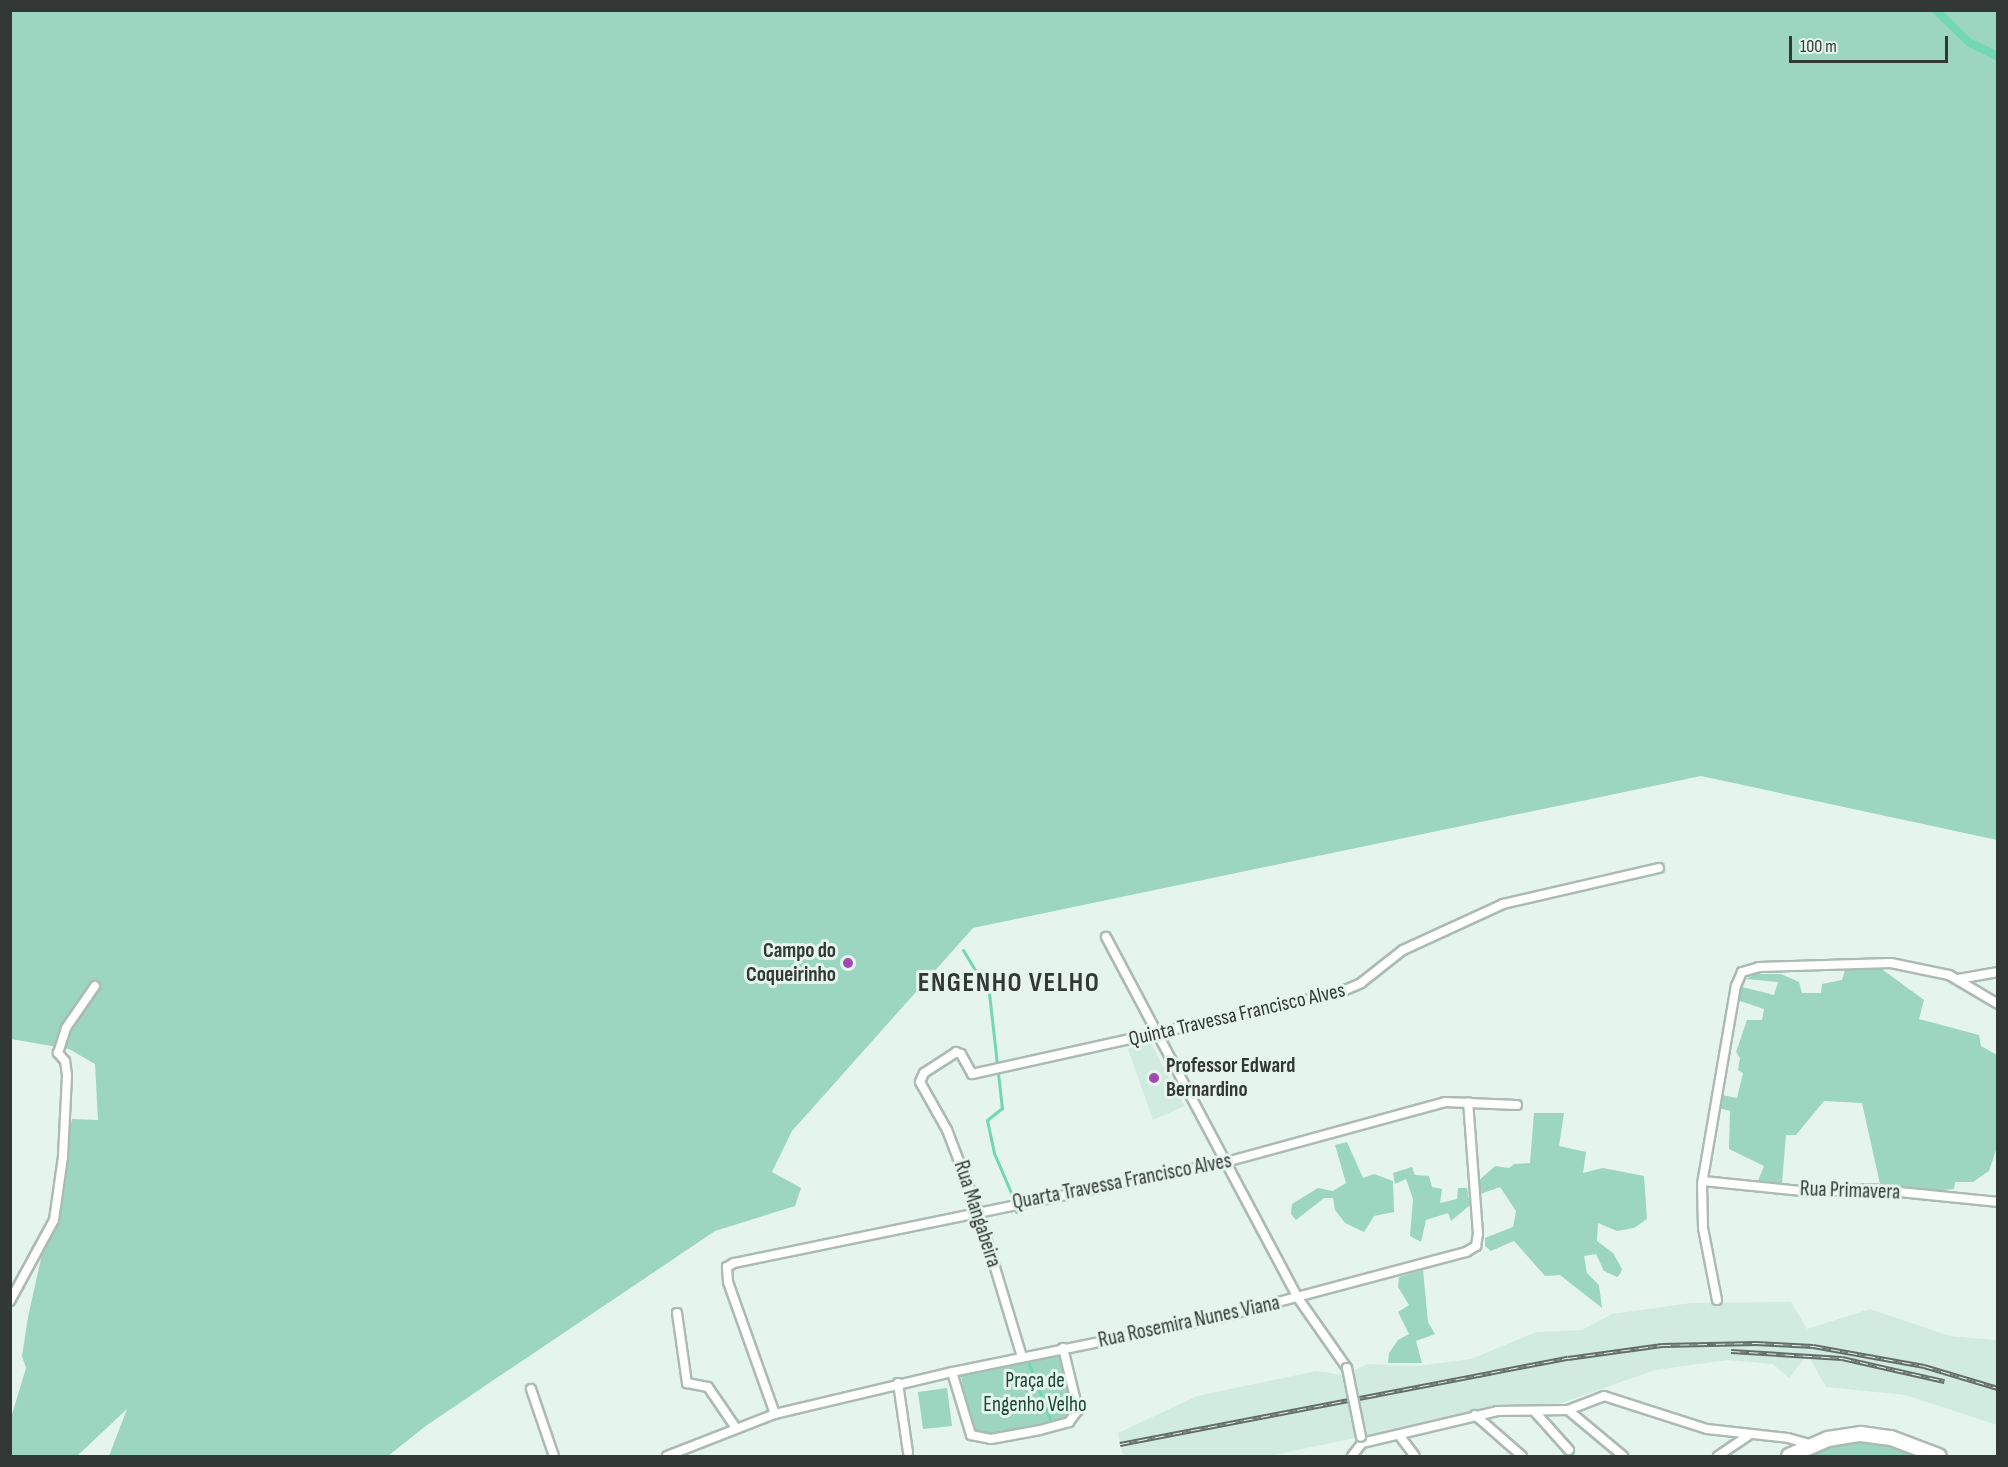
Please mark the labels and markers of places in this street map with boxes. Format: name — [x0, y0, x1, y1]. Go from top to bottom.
place label: Campo do Coqueirinho — [746, 938, 836, 988]
marker: Campo do Coqueirinho — [841, 956, 855, 970]
place label: Professor Edward Bernardino — [1166, 1053, 1295, 1103]
marker: Professor Edward Bernardino — [1147, 1071, 1161, 1085]

